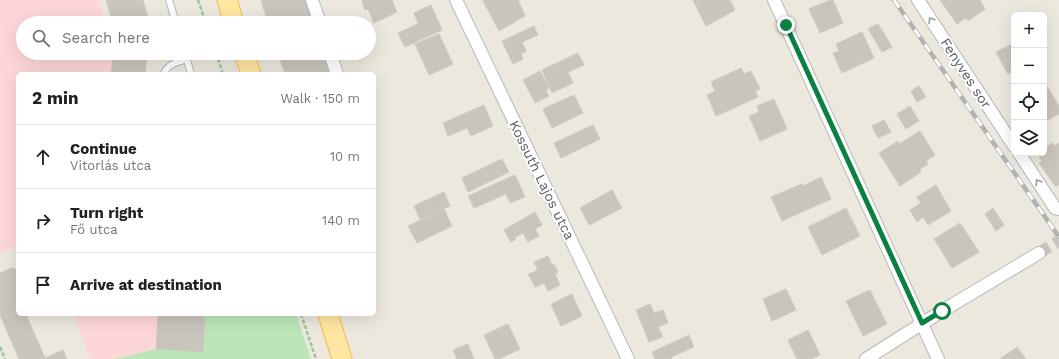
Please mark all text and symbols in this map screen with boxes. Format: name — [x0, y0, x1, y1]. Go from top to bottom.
map controls — [1011, 12, 1047, 156]
button: + — [1011, 12, 1047, 48]
search box — [16, 16, 376, 60]
route end — [777, 16, 795, 34]
one-way arrow — [928, 17, 936, 24]
icon: search — [30, 27, 52, 49]
text: Search here — [62, 29, 150, 47]
street label: Fenyves sor — [937, 35, 995, 111]
button: − — [1011, 48, 1047, 84]
button: locate — [1011, 84, 1047, 120]
text: 2 min — [32, 88, 78, 108]
text: Walk · 150 m — [281, 91, 360, 106]
street label: Kossuth Lajos utca — [506, 118, 578, 242]
button: layers — [1011, 120, 1047, 156]
text: Continue — [70, 140, 137, 158]
icon: ahead — [32, 146, 54, 168]
text: 10 m — [330, 149, 360, 164]
text: Vitorlás utca — [70, 158, 151, 173]
one-way arrow — [1035, 179, 1043, 186]
text: Turn right — [70, 204, 143, 222]
icon: right — [32, 210, 54, 232]
text: 140 m — [322, 213, 360, 228]
text: Fő utca — [70, 222, 118, 237]
icon: arrive — [32, 274, 54, 296]
text: Arrive at destination — [70, 276, 222, 294]
route start — [933, 302, 951, 320]

